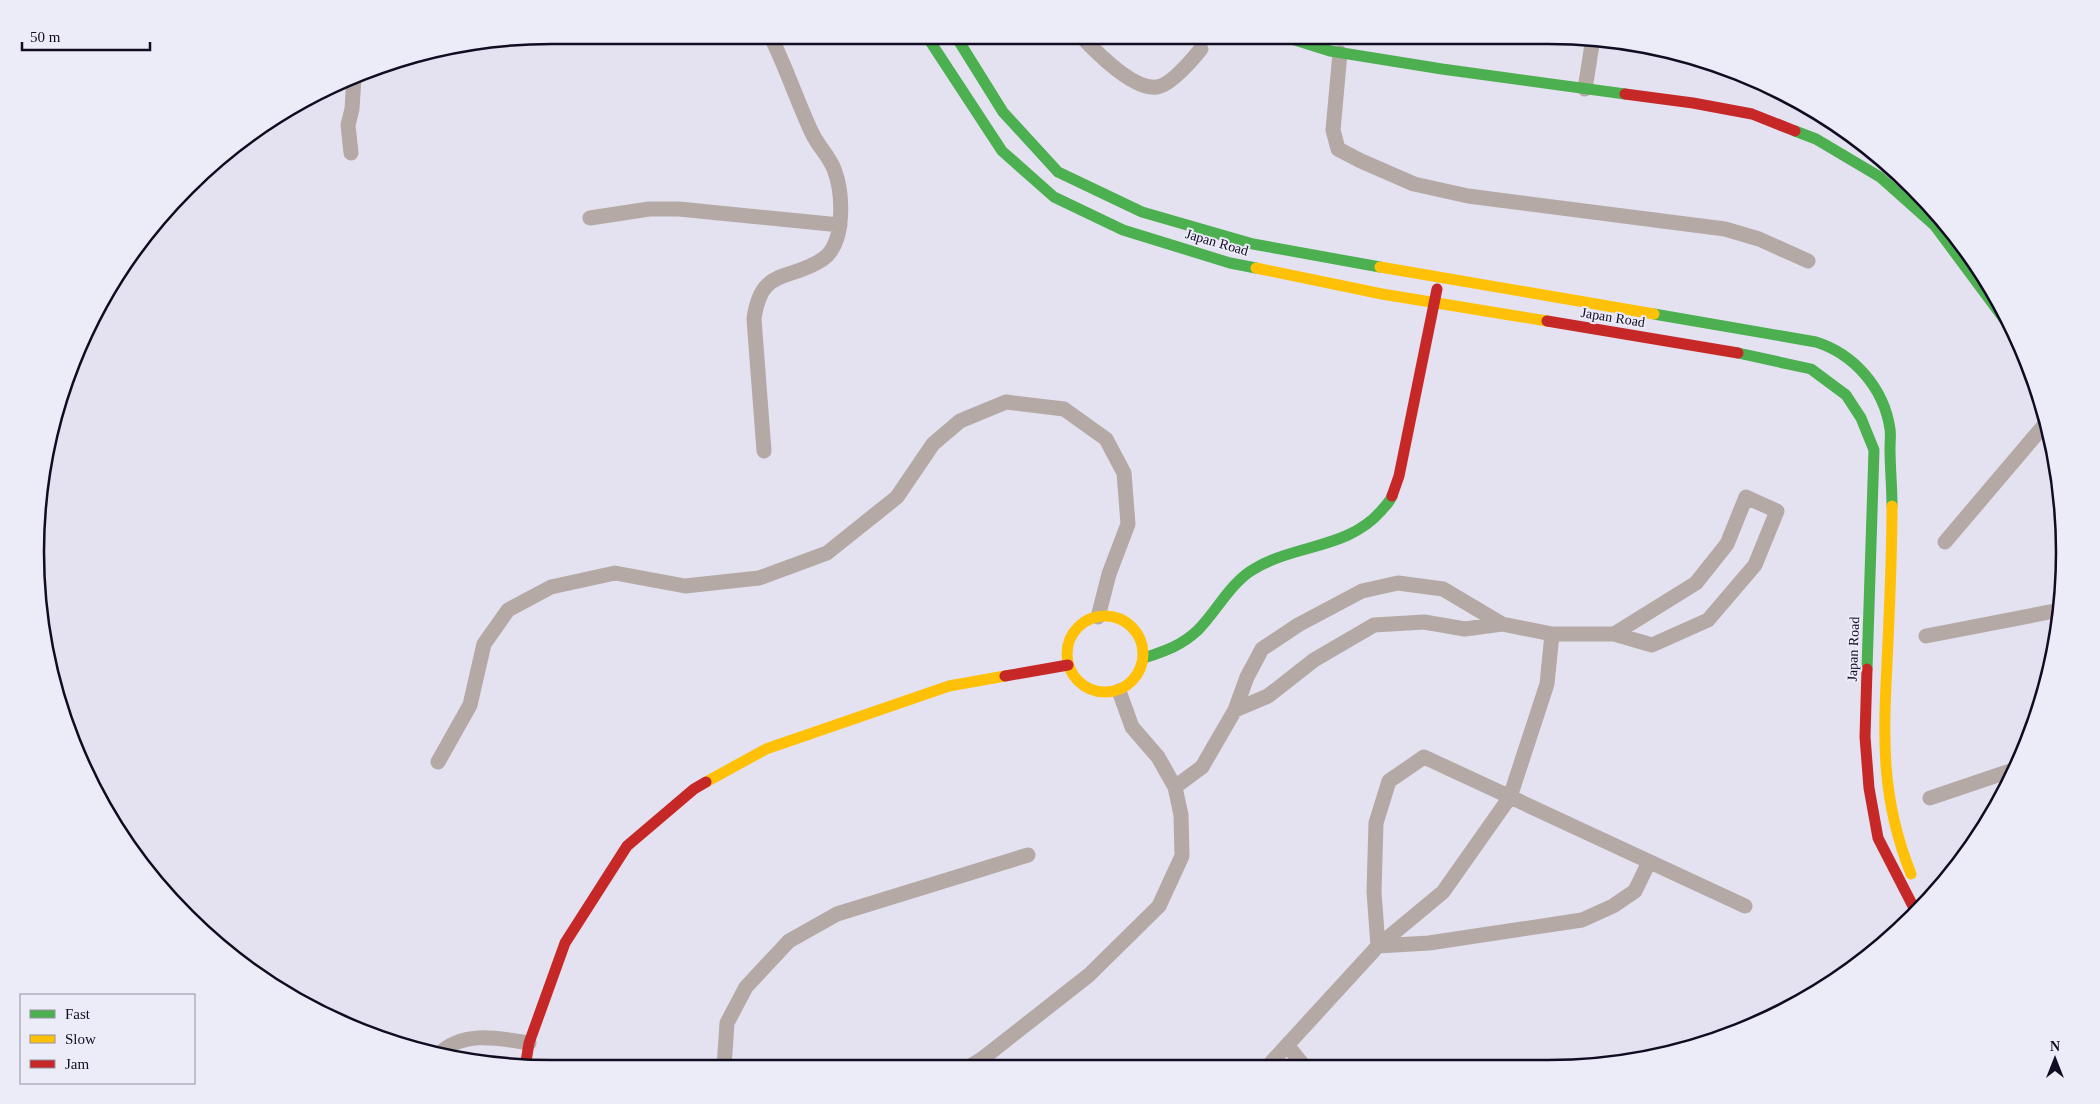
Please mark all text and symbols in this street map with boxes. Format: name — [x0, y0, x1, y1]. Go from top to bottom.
scale bar — [22, 20, 150, 52]
text: 50 m — [30, 29, 61, 45]
street label: Japan Road — [1184, 226, 1250, 259]
street label: Japan Road — [1580, 305, 1646, 330]
street label: Japan Road — [1845, 616, 1862, 682]
legend — [20, 994, 195, 1084]
text: Fast — [65, 1006, 91, 1022]
text: Slow — [65, 1031, 96, 1047]
north arrow — [2030, 1034, 2080, 1084]
text: N — [2050, 1039, 2060, 1054]
text: Jam — [65, 1056, 89, 1072]

